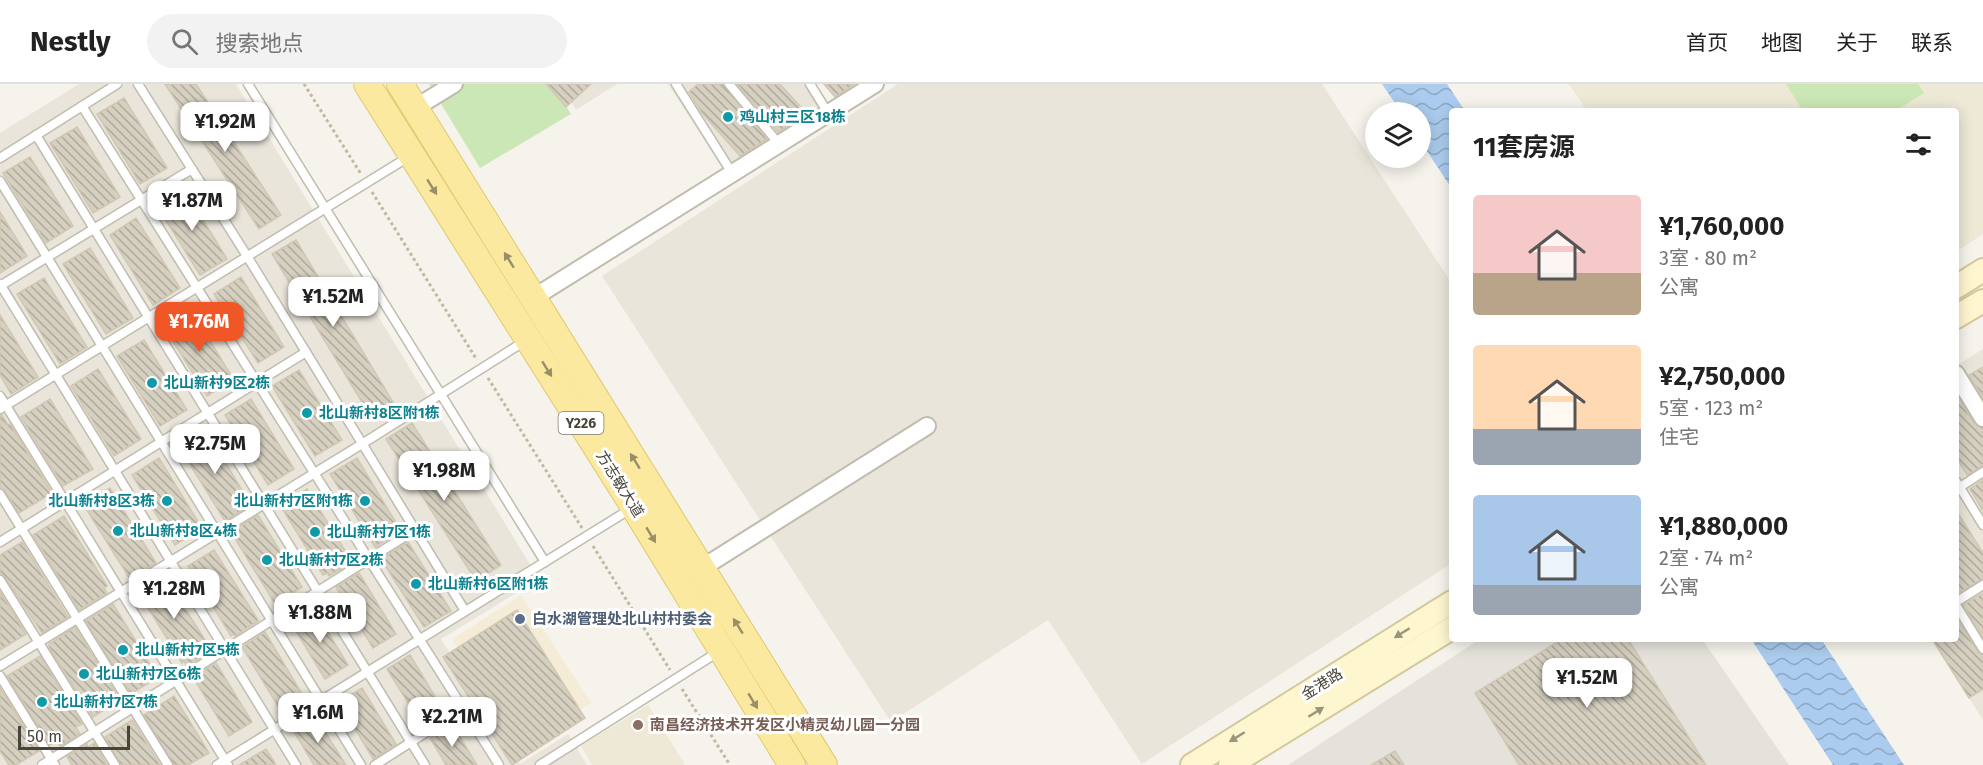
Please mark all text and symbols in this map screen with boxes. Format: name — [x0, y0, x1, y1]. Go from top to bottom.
search box — [147, 14, 567, 68]
text: Nestly — [30, 25, 111, 58]
icon: search — [168, 25, 201, 58]
text: 搜索地点 — [216, 30, 304, 57]
text: 首页 — [1686, 30, 1728, 56]
text: 地图 — [1761, 30, 1803, 56]
text: 关于 — [1836, 30, 1878, 56]
text: 联系 — [1911, 30, 1953, 56]
pin: ¥1.92M — [176, 102, 274, 153]
map controls — [1365, 102, 1431, 168]
button: layers — [1365, 102, 1431, 168]
place label: 鸡山村三区18栋 — [740, 108, 846, 126]
text: ¥1.92M — [194, 109, 256, 133]
marker: 鸡山村三区18栋 — [721, 110, 735, 124]
icon: filters — [1902, 128, 1935, 161]
text: 11套房源 — [1473, 132, 1575, 163]
one-way arrow — [427, 179, 438, 195]
pin: ¥1.87M — [143, 181, 241, 232]
text: ¥1.87M — [161, 188, 223, 212]
text: ¥1,760,000 — [1659, 211, 1784, 242]
icon: home — [1521, 219, 1593, 291]
text: 3室 · 80 m² — [1659, 246, 1757, 270]
one-way arrow — [503, 252, 514, 268]
text: 公寓 — [1659, 275, 1699, 299]
pin: ¥1.52M — [284, 277, 382, 328]
text: ¥1.52M — [302, 284, 364, 308]
pin: ¥1.76M — [150, 302, 248, 353]
text: ¥1.76M — [169, 309, 229, 333]
one-way arrow — [542, 361, 553, 378]
text: ¥2,750,000 — [1659, 361, 1786, 392]
icon: home — [1521, 369, 1593, 441]
place label: 北山新村9区2栋 — [164, 374, 270, 392]
marker: 北山新村9区2栋 — [145, 376, 159, 390]
text: 5室 · 123 m² — [1659, 396, 1763, 420]
place label: 北山新村8区附1栋 — [319, 404, 440, 422]
marker: 北山新村8区附1栋 — [300, 406, 314, 420]
road number: Y226 — [558, 412, 604, 434]
pin: ¥2.75M — [166, 424, 264, 475]
text: 住宅 — [1659, 425, 1699, 449]
text: ¥2.75M — [184, 431, 246, 455]
street label: 方志敏大道 — [592, 447, 648, 521]
pin: ¥1.98M — [395, 451, 493, 502]
one-way arrow — [629, 452, 640, 469]
text: ¥1.98M — [413, 458, 475, 482]
place label: 北山新村8区3栋 — [48, 492, 155, 510]
place label: 北山新村7区附1栋 — [234, 492, 353, 510]
marker: 北山新村8区3栋 — [160, 494, 174, 508]
marker: 北山新村7区附1栋 — [358, 494, 372, 508]
text: ¥1,880,000 — [1659, 511, 1788, 542]
icon: home — [1521, 519, 1593, 591]
place label: 北山新村8区4栋 — [130, 522, 237, 540]
place label: 北山新村7区1栋 — [327, 523, 431, 541]
marker: 北山新村8区4栋 — [111, 524, 125, 538]
marker: 北山新村7区1栋 — [308, 525, 322, 539]
one-way arrow — [646, 527, 656, 544]
text: 2室 · 74 m² — [1659, 546, 1753, 570]
place label: 北山新村7区2栋 — [279, 551, 384, 569]
marker: 北山新村7区2栋 — [260, 553, 274, 567]
pin: ¥1.28M — [125, 569, 223, 620]
place label: 北山新村6区附1栋 — [428, 575, 548, 593]
text: 公寓 — [1659, 575, 1699, 599]
text: ¥1.28M — [143, 576, 205, 600]
marker: 北山新村6区附1栋 — [409, 577, 423, 591]
pin: ¥1.88M — [271, 593, 369, 644]
text: ¥1.88M — [288, 600, 352, 624]
place label: 白水湖管理处北山村村委会 — [532, 610, 712, 628]
marker: 白水湖管理处北山村村委会 — [513, 612, 527, 626]
one-way arrow — [732, 618, 743, 634]
one-way arrow — [1394, 628, 1411, 639]
place label: 北山新村7区5栋 — [135, 641, 240, 659]
marker: 北山新村7区5栋 — [116, 643, 130, 657]
pin: ¥1.52M — [1538, 658, 1636, 709]
street label: 金港路 — [1298, 664, 1346, 704]
place label: 北山新村7区6栋 — [96, 665, 201, 683]
text: ¥1.52M — [1556, 665, 1618, 689]
marker: 北山新村7区6栋 — [77, 667, 91, 681]
place label: 北山新村7区7栋 — [54, 693, 158, 711]
pin: ¥1.6M — [276, 693, 360, 744]
one-way arrow — [747, 693, 758, 709]
marker: 北山新村7区7栋 — [35, 695, 49, 709]
pin: ¥2.21M — [403, 697, 501, 748]
text: ¥1.6M — [292, 700, 344, 724]
text: ¥2.21M — [421, 704, 483, 728]
one-way arrow — [1308, 707, 1324, 718]
place label: 南昌经济技术开发区小精灵幼儿园一分园 — [650, 716, 920, 734]
marker: 南昌经济技术开发区小精灵幼儿园一分园 — [631, 718, 645, 732]
scale bar — [18, 723, 130, 750]
text: 50 m — [27, 727, 62, 746]
one-way arrow — [1229, 731, 1245, 742]

